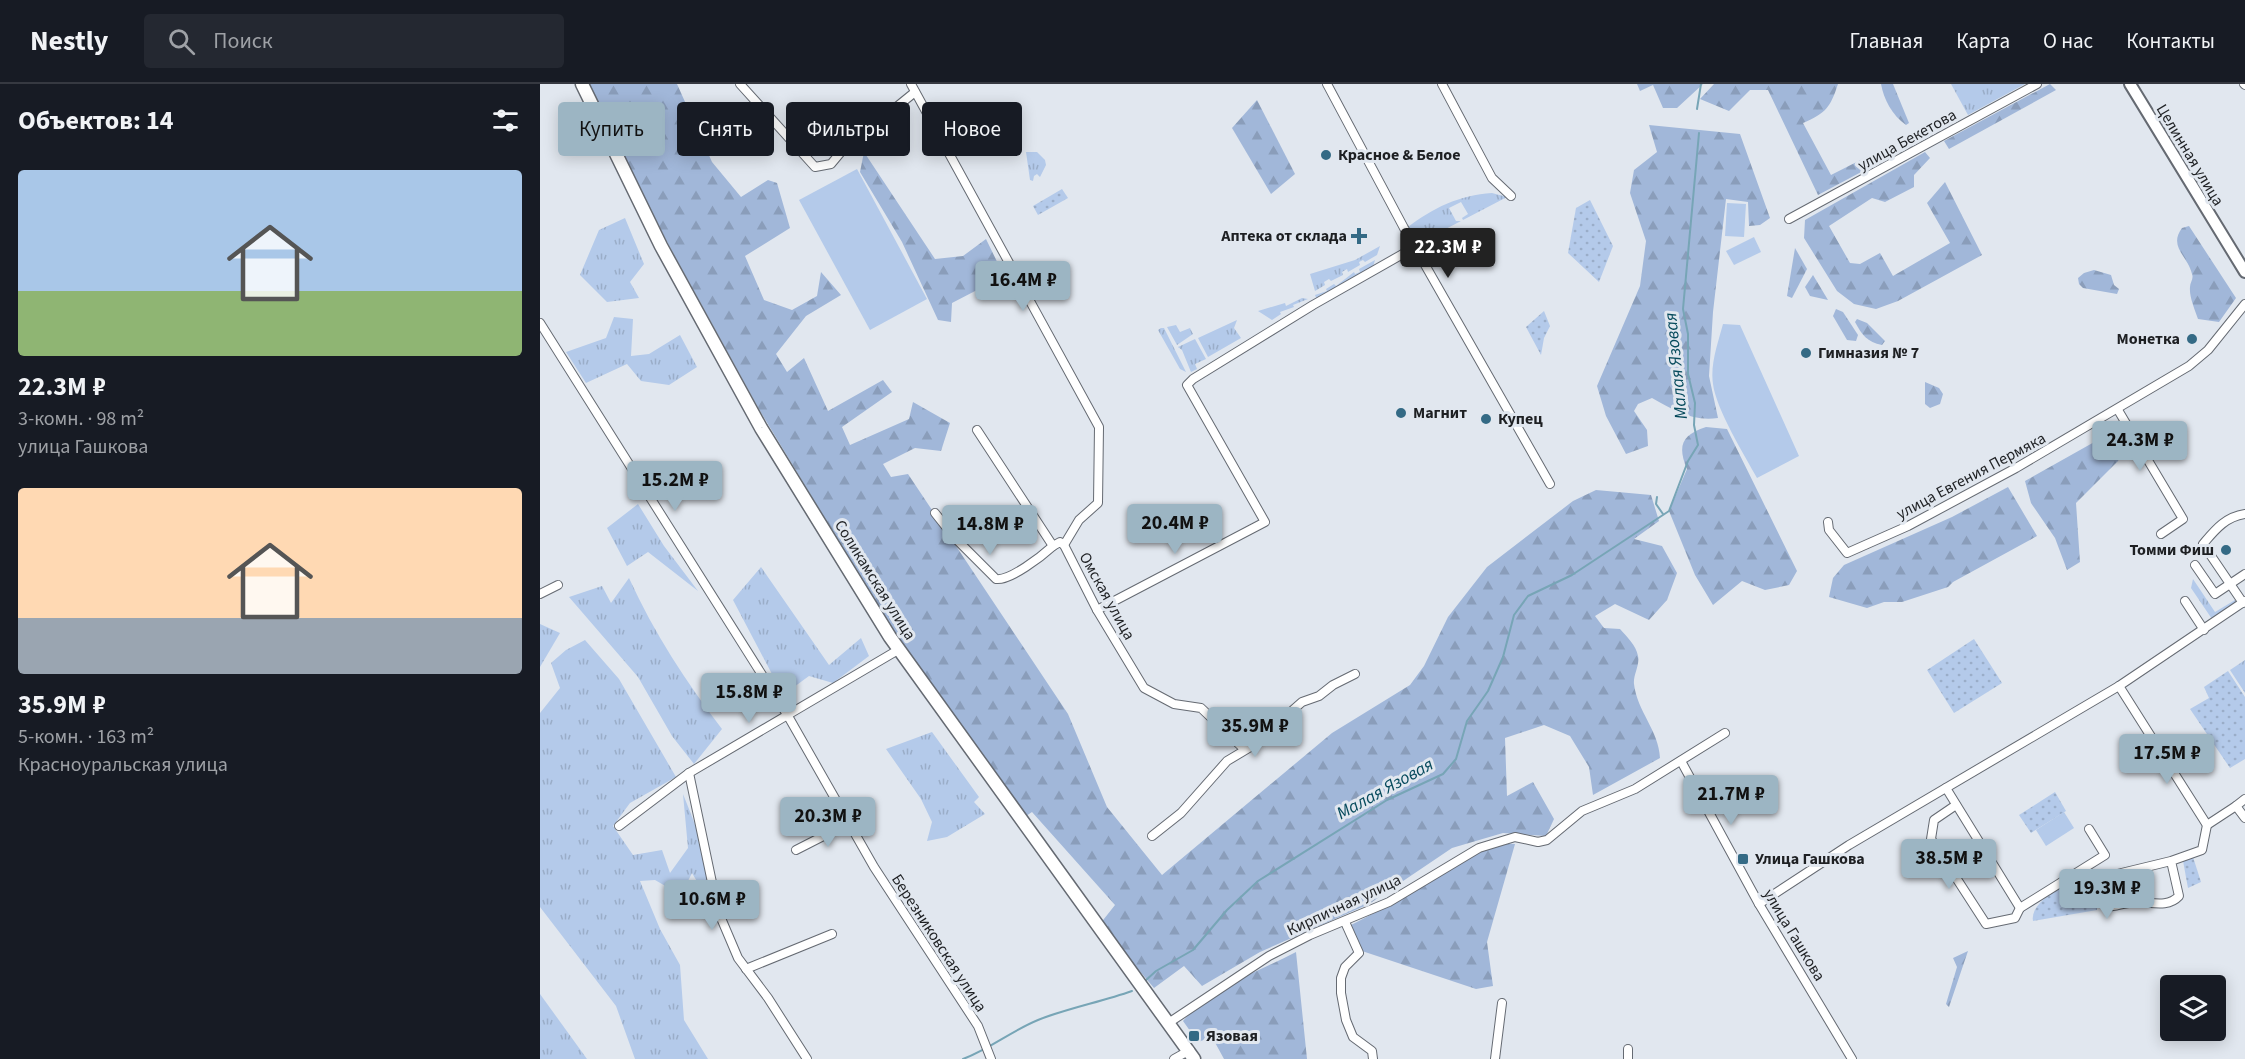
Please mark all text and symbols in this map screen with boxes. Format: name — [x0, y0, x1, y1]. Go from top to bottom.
search box — [144, 14, 564, 68]
text: Nestly — [30, 21, 108, 61]
icon: search — [165, 25, 198, 58]
text: Поиск — [213, 25, 273, 57]
text: Главная — [1850, 26, 1923, 56]
text: Карта — [1956, 26, 2010, 56]
text: О нас — [2043, 26, 2093, 56]
text: Контакты — [2126, 26, 2215, 56]
street label: Целинная улица — [2151, 100, 2229, 210]
text: Объектов: 14 — [18, 102, 174, 139]
chip: Купить — [558, 102, 665, 156]
chip: Снять — [677, 102, 774, 156]
chip: Фильтры — [786, 102, 910, 156]
chip: Новое — [922, 102, 1022, 156]
icon: filters — [489, 104, 522, 137]
street label: улица Бекетова — [1854, 104, 1960, 176]
place label: Красное & Белое — [1338, 144, 1461, 166]
marker: Красное & Белое — [1319, 148, 1333, 162]
icon: home — [216, 209, 324, 317]
place label: Аптека от склада — [1220, 225, 1347, 247]
pin: 22.3M ₽ — [1393, 228, 1503, 279]
marker: Аптека от склада — [1352, 229, 1366, 243]
text: 22.3M ₽ — [1414, 233, 1482, 261]
pin: 16.4M ₽ — [968, 261, 1078, 312]
text: 16.4M ₽ — [989, 266, 1057, 294]
water label: Малая Язовая — [1658, 311, 1694, 421]
place label: Монетка — [2117, 328, 2180, 350]
marker: Монетка — [2185, 332, 2199, 346]
place label: Гимназия № 7 — [1818, 342, 1919, 364]
marker: Гимназия № 7 — [1799, 346, 1813, 360]
text: 22.3M ₽ — [18, 368, 106, 405]
place label: Магнит — [1413, 402, 1467, 424]
text: 3-комн. · 98 m² — [18, 405, 144, 433]
marker: Магнит — [1394, 406, 1408, 420]
place label: Купец — [1498, 408, 1543, 430]
marker: Купец — [1479, 412, 1493, 426]
pin: 24.3M ₽ — [2085, 421, 2195, 472]
text: 24.3M ₽ — [2106, 426, 2174, 454]
street label: улица Евгения Пермяка — [1892, 427, 2050, 525]
text: улица Гашкова — [18, 433, 148, 461]
pin: 15.2M ₽ — [620, 461, 730, 512]
text: 15.2M ₽ — [641, 466, 709, 494]
pin: 20.4M ₽ — [1120, 504, 1230, 555]
pin: 14.8M ₽ — [935, 505, 1045, 556]
text: 20.4M ₽ — [1141, 509, 1209, 537]
text: 14.8M ₽ — [956, 510, 1024, 538]
street label: Соликамская улица — [829, 516, 921, 644]
icon: home — [216, 527, 324, 635]
place label: Томми Фиш — [2129, 539, 2214, 561]
marker: Томми Фиш — [2219, 543, 2233, 557]
street label: Омская улица — [1074, 548, 1140, 644]
pin: 15.8M ₽ — [694, 673, 804, 724]
text: 15.8M ₽ — [715, 678, 783, 706]
text: 35.9M ₽ — [18, 686, 106, 723]
pin: 35.9M ₽ — [1200, 707, 1310, 758]
text: 35.9M ₽ — [1221, 712, 1289, 740]
text: 5-комн. · 163 m² — [18, 723, 154, 751]
pin: 17.5M ₽ — [2112, 734, 2222, 785]
text: 17.5M ₽ — [2133, 739, 2201, 767]
text: Красноуральская улица — [18, 751, 228, 779]
water label: Малая Язовая — [1332, 752, 1438, 826]
pin: 21.7M ₽ — [1676, 775, 1786, 826]
text: 21.7M ₽ — [1697, 780, 1765, 808]
pin: 20.3M ₽ — [773, 797, 883, 848]
text: 20.3M ₽ — [794, 802, 862, 830]
pin: 38.5M ₽ — [1894, 839, 2004, 890]
text: 38.5M ₽ — [1915, 844, 1983, 872]
place label: Улица Гашкова — [1755, 848, 1865, 870]
marker: Улица Гашкова — [1736, 852, 1750, 866]
street label: Кирпичная улица — [1283, 869, 1405, 941]
pin: 19.3M ₽ — [2052, 869, 2162, 920]
street label: Березниковская улица — [886, 870, 992, 1016]
text: 19.3M ₽ — [2073, 874, 2141, 902]
pin: 10.6M ₽ — [657, 880, 767, 931]
text: 10.6M ₽ — [678, 885, 746, 913]
street label: улица Гашкова — [1758, 885, 1830, 985]
map controls — [2160, 975, 2226, 1041]
button: layers — [2160, 975, 2226, 1041]
place label: Язовая — [1206, 1025, 1258, 1047]
marker: Язовая — [1187, 1029, 1201, 1043]

